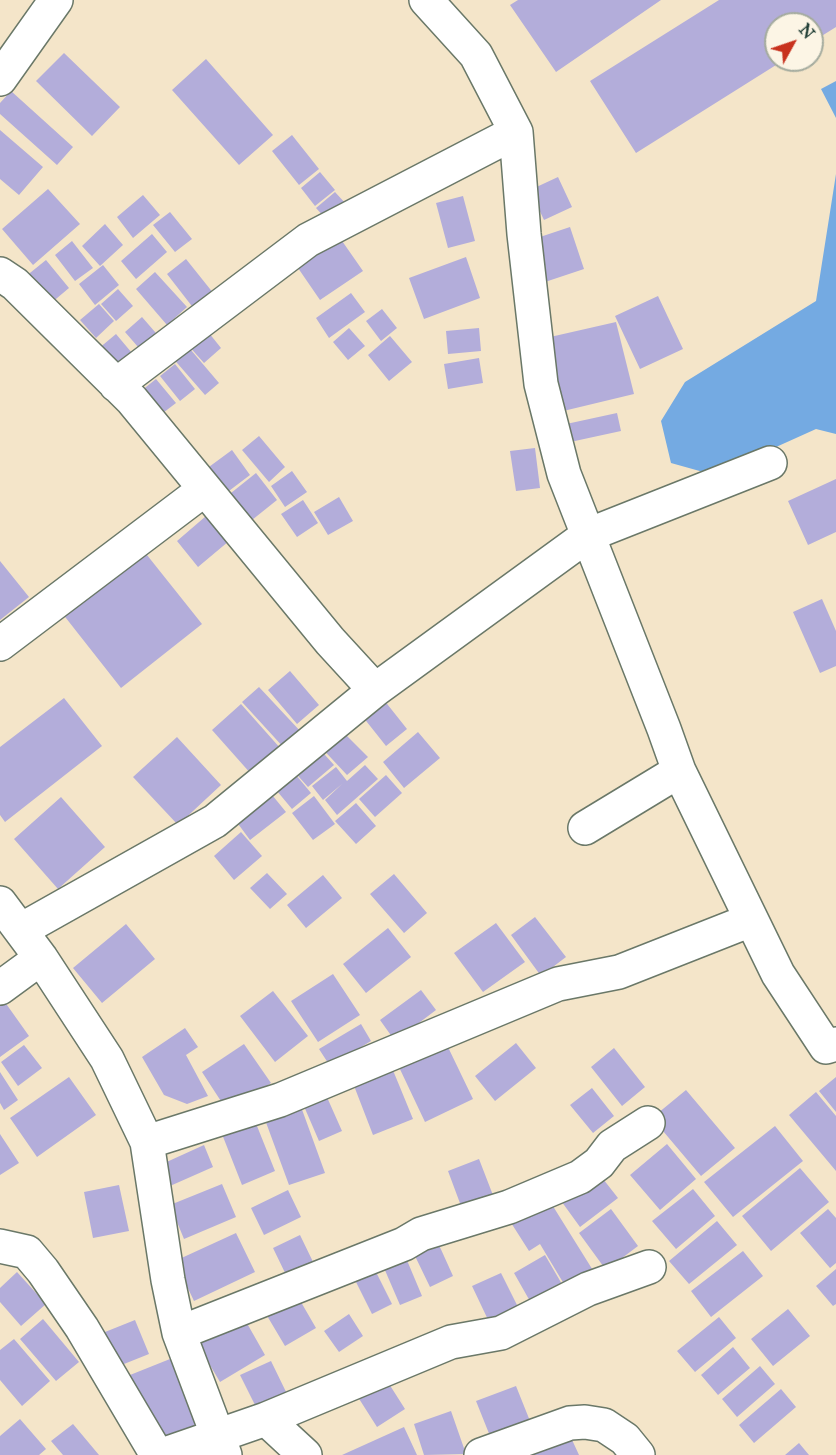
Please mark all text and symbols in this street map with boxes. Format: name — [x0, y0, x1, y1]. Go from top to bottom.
north arrow — [764, 12, 824, 72]
text: N — [795, 20, 818, 43]

